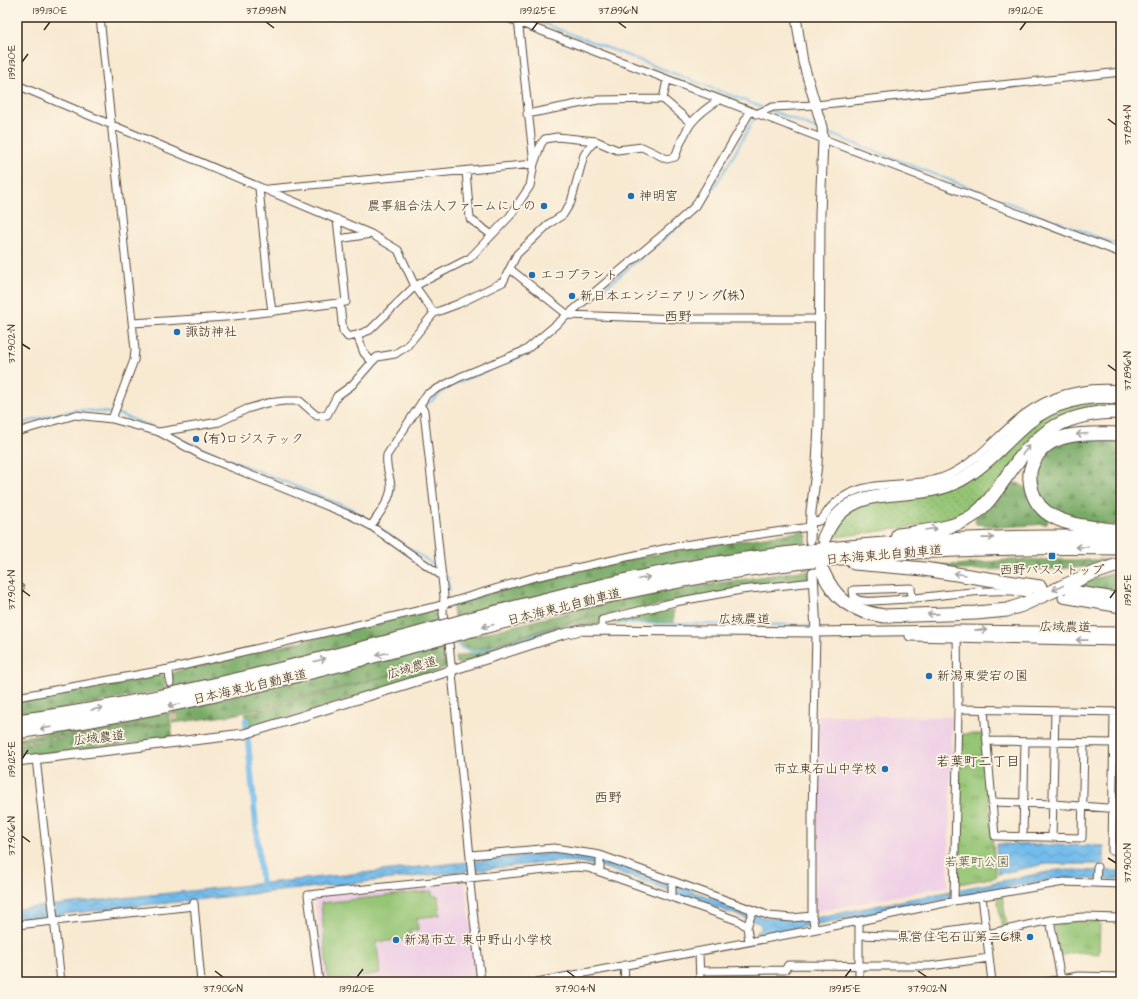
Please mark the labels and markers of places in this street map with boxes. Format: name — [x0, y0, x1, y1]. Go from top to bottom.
place label: 神明宮 — [639, 187, 678, 205]
marker: 神明宮 — [626, 191, 636, 201]
place label: 農事組合法人ファームにしの — [368, 197, 536, 215]
marker: 農事組合法人ファームにしの — [539, 201, 549, 211]
place label: エコプラント — [540, 266, 618, 284]
marker: エコプラント — [527, 270, 537, 280]
place label: 新日本エンジニアリング(株) — [580, 287, 745, 305]
marker: 新日本エンジニアリング(株) — [567, 291, 577, 301]
place label: 諏訪神社 — [185, 323, 237, 341]
marker: 諏訪神社 — [172, 327, 182, 337]
place label: (有)ロジステック — [204, 430, 304, 448]
marker: (有)ロジステック — [191, 434, 201, 444]
marker: 西野バスストップ — [1047, 551, 1057, 561]
place label: 西野バスストップ — [999, 561, 1105, 579]
place label: 新潟東愛宕の園 — [937, 667, 1028, 685]
marker: 新潟東愛宕の園 — [924, 671, 934, 681]
place label: 市立東石山中学校 — [773, 760, 877, 778]
marker: 市立東石山中学校 — [880, 764, 890, 774]
place label: 県営住宅石山第二6棟 — [897, 928, 1022, 946]
place label: 新潟市立 東中野山小学校 — [404, 931, 552, 949]
marker: 県営住宅石山第二6棟 — [1025, 932, 1035, 942]
marker: 新潟市立 東中野山小学校 — [391, 935, 401, 945]

